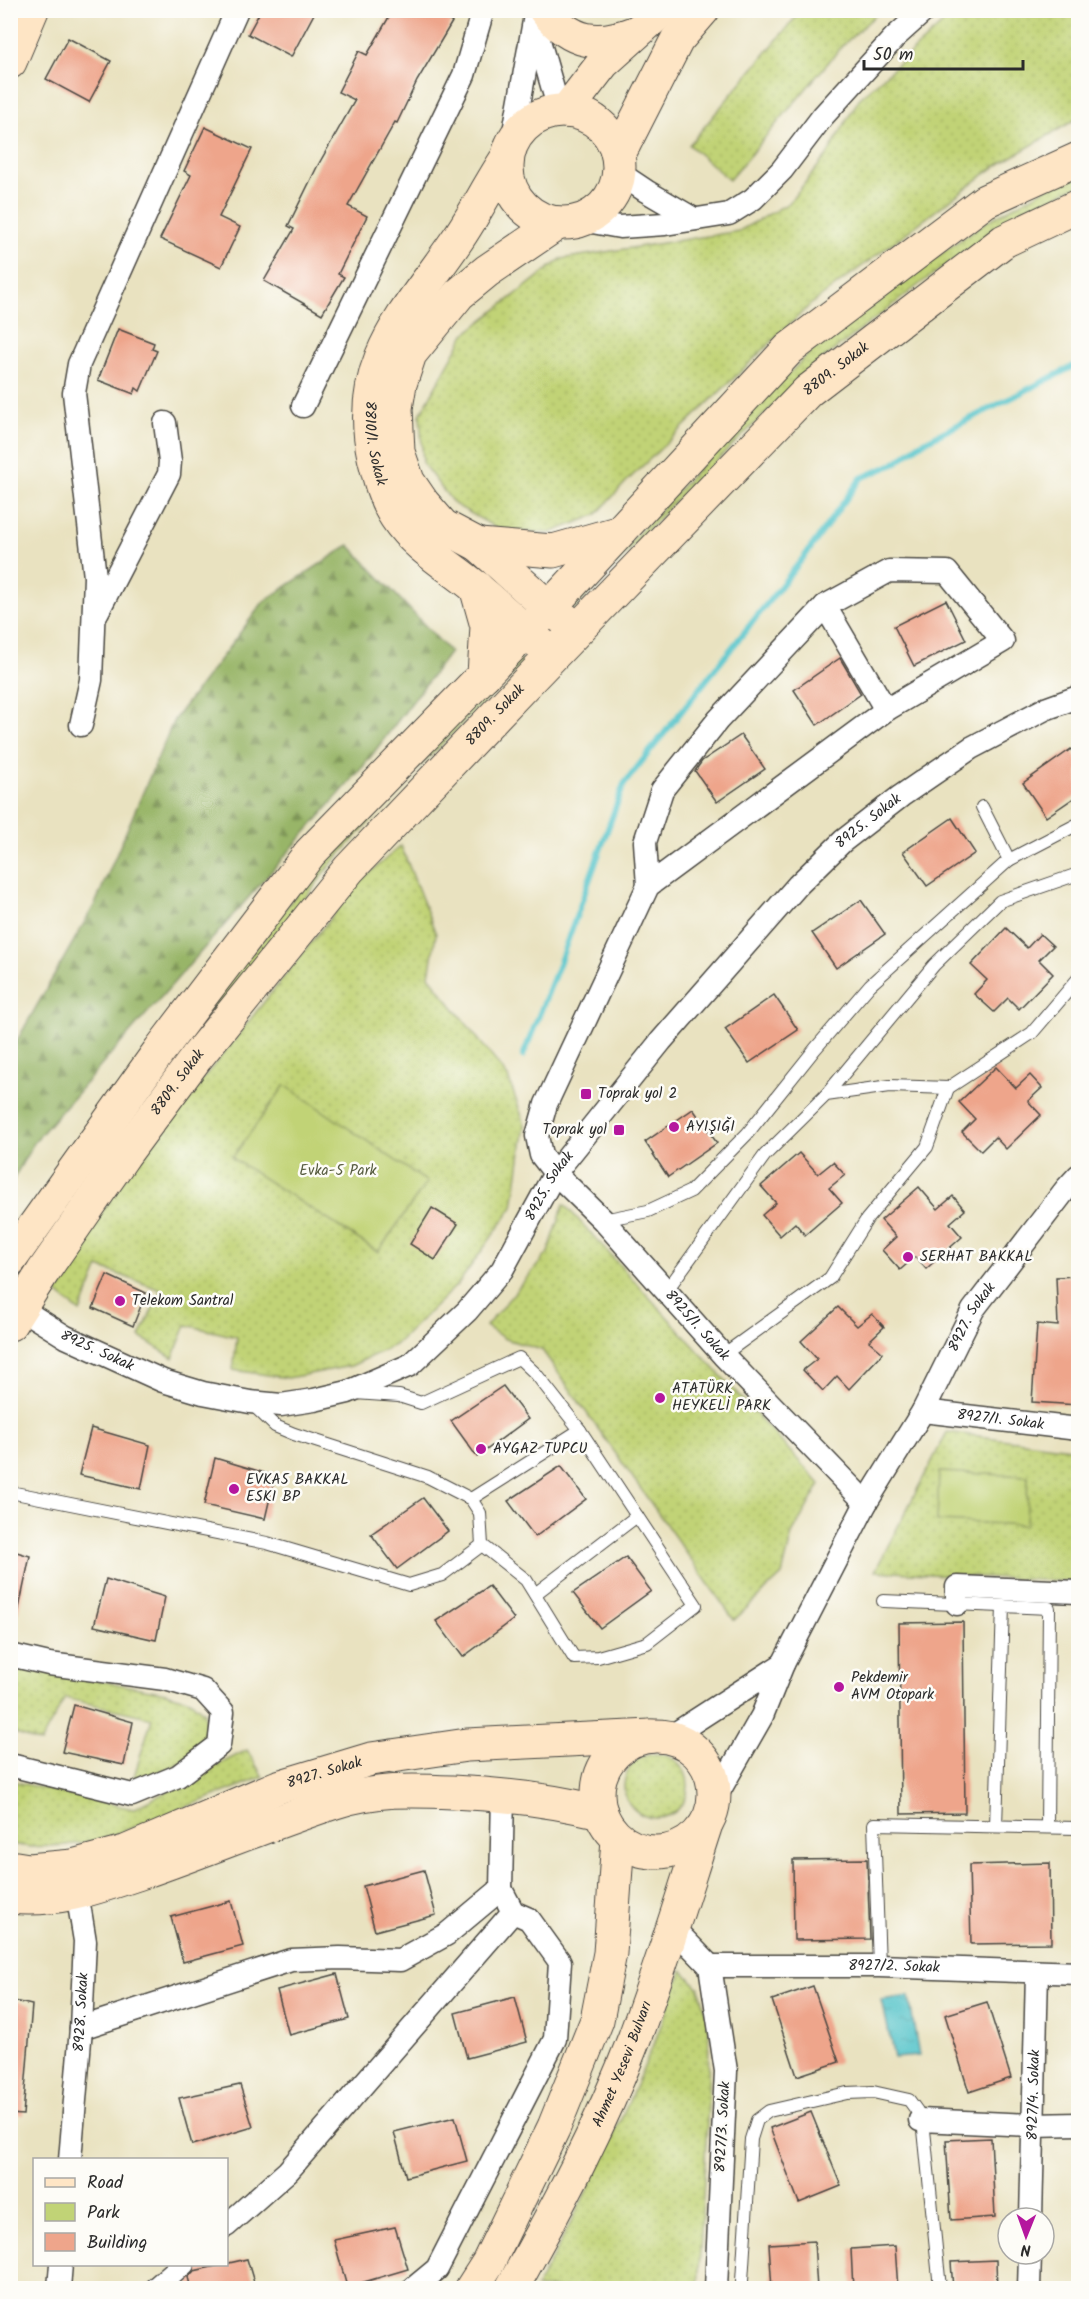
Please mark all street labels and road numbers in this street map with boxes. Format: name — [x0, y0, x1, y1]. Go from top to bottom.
street label: 8809. Sokak — [798, 336, 875, 403]
street label: 8810/1. Sokak — [357, 400, 393, 490]
street label: 8809. Sokak — [460, 678, 532, 752]
street label: 8925. Sokak — [829, 787, 907, 855]
street label: 8809. Sokak — [145, 1043, 211, 1121]
street label: 8925. Sokak — [519, 1145, 581, 1226]
street label: 8927. Sokak — [942, 1277, 1003, 1356]
street label: 8925/1. Sokak — [658, 1284, 736, 1368]
street label: 8925. Sokak — [55, 1324, 139, 1379]
street label: 8927/1. Sokak — [956, 1403, 1046, 1437]
street label: 8927. Sokak — [284, 1750, 366, 1796]
street label: 8927/2. Sokak — [848, 1954, 941, 1980]
street label: 8928. Sokak — [67, 1971, 96, 2053]
street label: Ahmet Yesevi Bulvarı — [586, 1997, 659, 2131]
street label: 8927/4. Sokak — [1021, 2048, 1047, 2141]
street label: 8927/3. Sokak — [709, 2080, 737, 2173]

